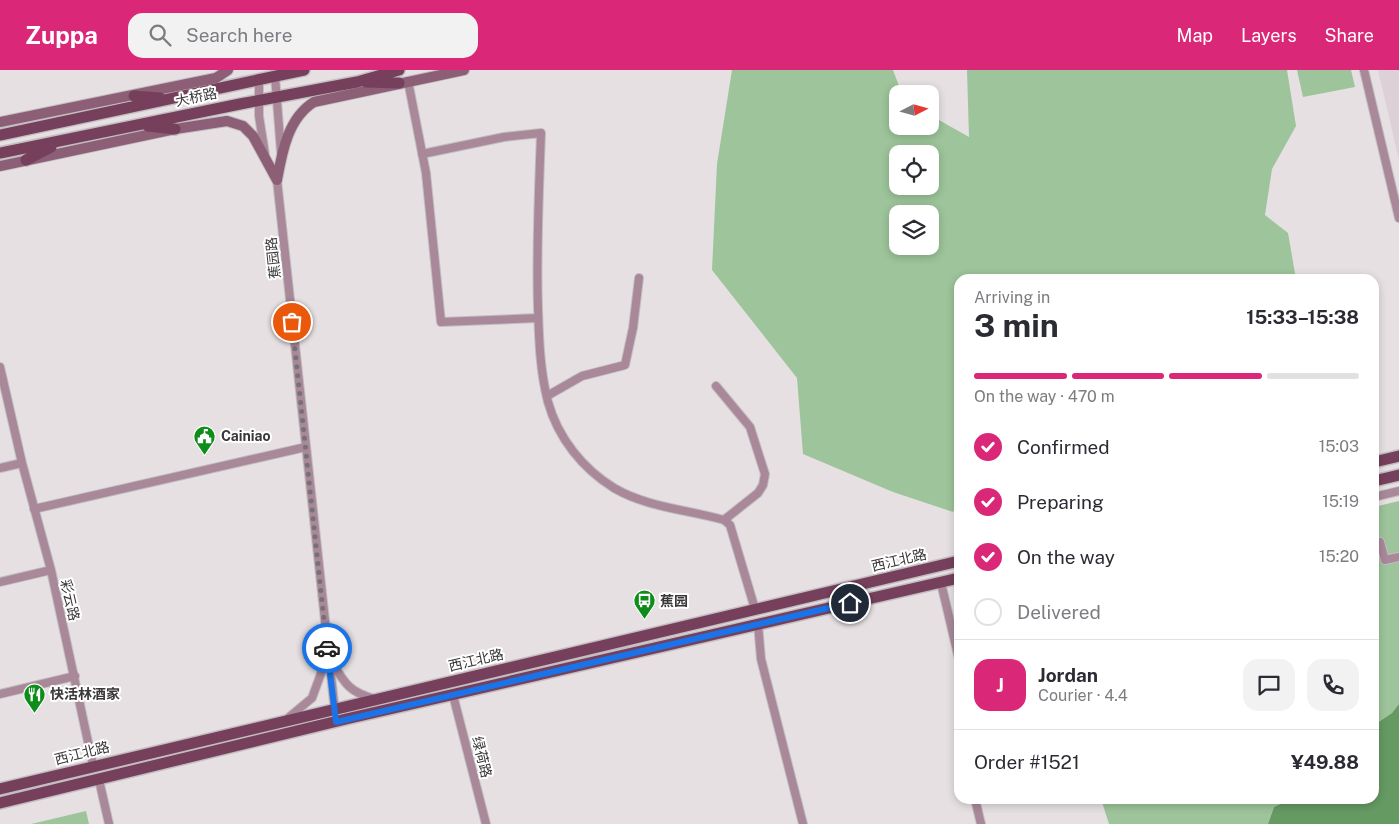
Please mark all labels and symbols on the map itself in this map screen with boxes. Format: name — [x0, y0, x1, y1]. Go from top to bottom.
street label: 大桥路 — [174, 85, 218, 109]
north arrow — [889, 85, 939, 135]
street label: 蕉园路 — [263, 236, 283, 280]
pin — [271, 301, 313, 343]
public building icon: Cainiao — [193, 424, 217, 455]
place label: Cainiao — [221, 428, 271, 444]
street label: 西江北路 — [870, 546, 928, 574]
street label: 彩云路 — [57, 578, 83, 622]
pin — [829, 582, 871, 624]
bus stop icon: 蕉园 — [632, 589, 656, 620]
place label: 蕉园 — [660, 593, 688, 609]
courier — [302, 623, 352, 673]
street label: 西江北路 — [447, 646, 505, 674]
restaurant icon: 快活林酒家 — [22, 682, 46, 713]
place label: 快活林酒家 — [50, 686, 120, 702]
street label: 绿荷路 — [469, 735, 495, 779]
street label: 西江北路 — [53, 738, 111, 768]

